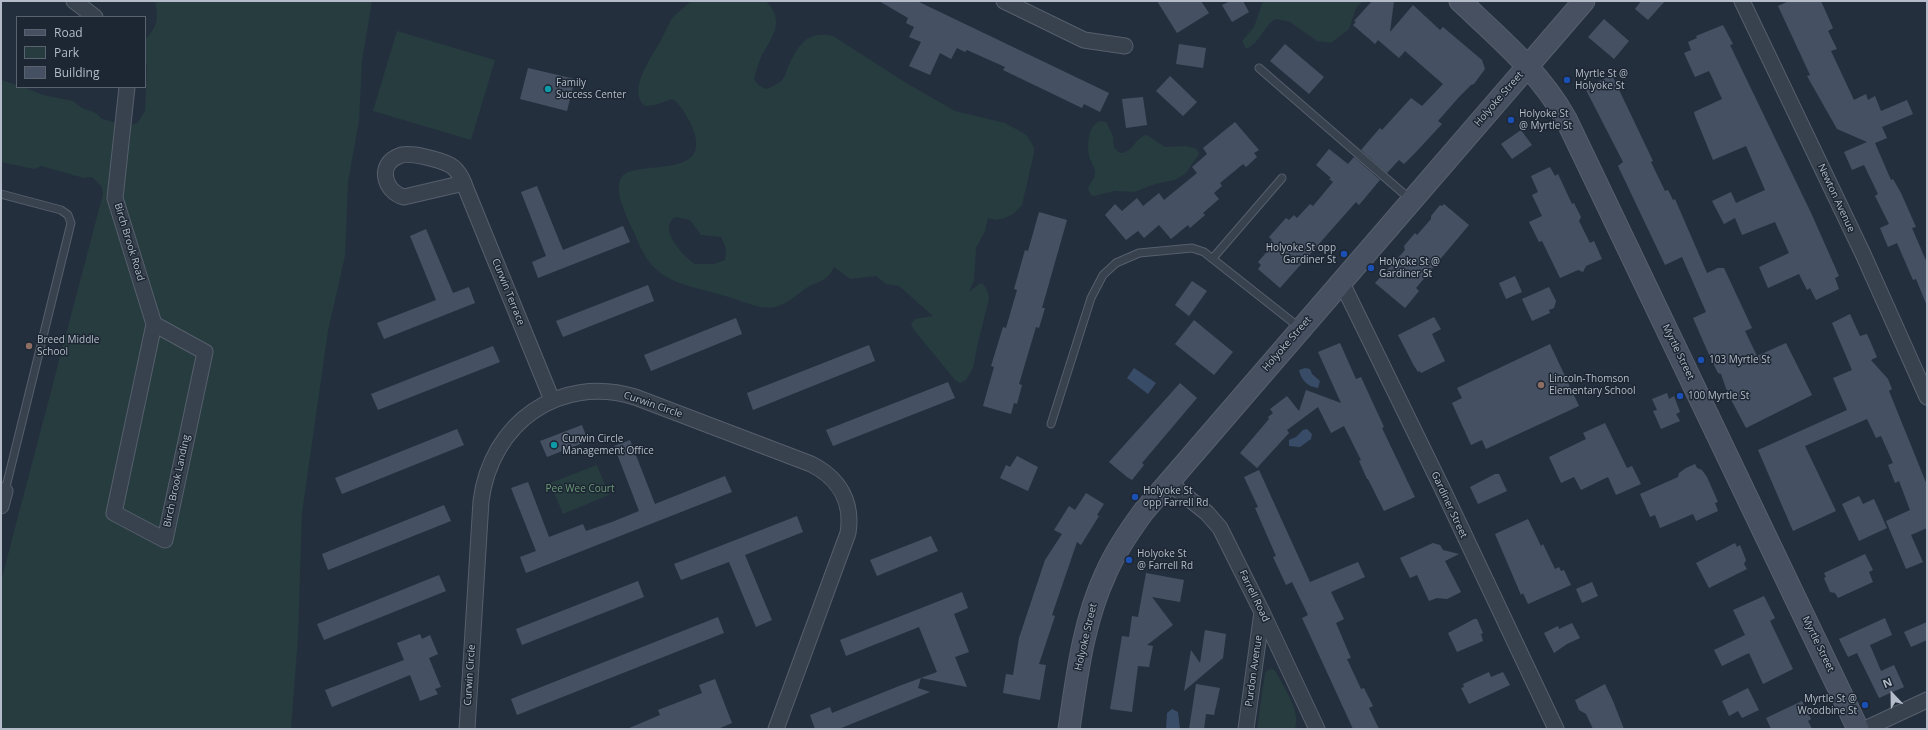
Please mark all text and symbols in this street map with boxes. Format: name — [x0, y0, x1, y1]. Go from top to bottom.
legend — [16, 16, 146, 88]
text: Road — [54, 24, 83, 41]
text: Park — [54, 44, 79, 61]
text: Building — [54, 64, 99, 81]
place label: Myrtle St @ Holyoke St — [1575, 68, 1628, 92]
street label: Holyoke Street — [1472, 69, 1526, 129]
marker: Myrtle St @ Holyoke St — [1562, 75, 1572, 85]
place label: Family Success Center — [556, 77, 626, 100]
marker: Family Success Center — [543, 84, 553, 94]
place label: Holyoke St @ Myrtle St — [1519, 108, 1572, 132]
marker: Holyoke St @ Myrtle St — [1506, 115, 1516, 125]
street label: Newton Avenue — [1815, 162, 1857, 234]
street label: Birch Brook Road — [111, 202, 147, 282]
place label: Holyoke St opp Gardiner St — [1266, 242, 1336, 266]
marker: Holyoke St opp Gardiner St — [1339, 249, 1349, 259]
place label: Holyoke St @ Gardiner St — [1379, 256, 1440, 280]
street label: Curwin Terrace — [489, 257, 527, 327]
marker: Holyoke St @ Gardiner St — [1366, 263, 1376, 273]
street label: Holyoke Street — [1260, 314, 1314, 374]
street label: Myrtle Street — [1659, 322, 1697, 382]
place label: Breed Middle School — [37, 334, 99, 358]
marker: Breed Middle School — [24, 341, 34, 351]
place label: 103 Myrtle St — [1709, 354, 1770, 366]
marker: 103 Myrtle St — [1696, 355, 1706, 365]
place label: Lincoln-Thomson Elementary School — [1549, 373, 1635, 396]
marker: Lincoln-Thomson Elementary School — [1536, 380, 1546, 390]
street label: Curwin Circle — [622, 389, 684, 421]
place label: 100 Myrtle St — [1688, 390, 1749, 402]
marker: 100 Myrtle St — [1675, 391, 1685, 401]
place label: Curwin Circle Management Office — [562, 433, 654, 456]
street label: Birch Brook Landing — [161, 434, 193, 528]
marker: Curwin Circle Management Office — [549, 440, 559, 450]
street label: Gardiner Street — [1428, 470, 1470, 540]
park label: Pee Wee Court — [545, 483, 615, 495]
place label: Holyoke St opp Farrell Rd — [1143, 485, 1208, 508]
marker: Holyoke St opp Farrell Rd — [1130, 492, 1140, 502]
place label: Holyoke St @ Farrell Rd — [1137, 548, 1193, 572]
marker: Holyoke St @ Farrell Rd — [1124, 555, 1134, 565]
street label: Farrell Road — [1236, 568, 1272, 624]
street label: Holyoke Street — [1072, 602, 1100, 672]
street label: Myrtle Street — [1799, 614, 1837, 674]
street label: Purdon Avenue — [1243, 635, 1265, 707]
street label: Curwin Circle — [462, 644, 478, 706]
north arrow — [1872, 674, 1912, 714]
text: N — [1880, 674, 1894, 691]
place label: Myrtle St @ Woodbine St — [1798, 693, 1857, 716]
marker: Myrtle St @ Woodbine St — [1860, 700, 1870, 710]

